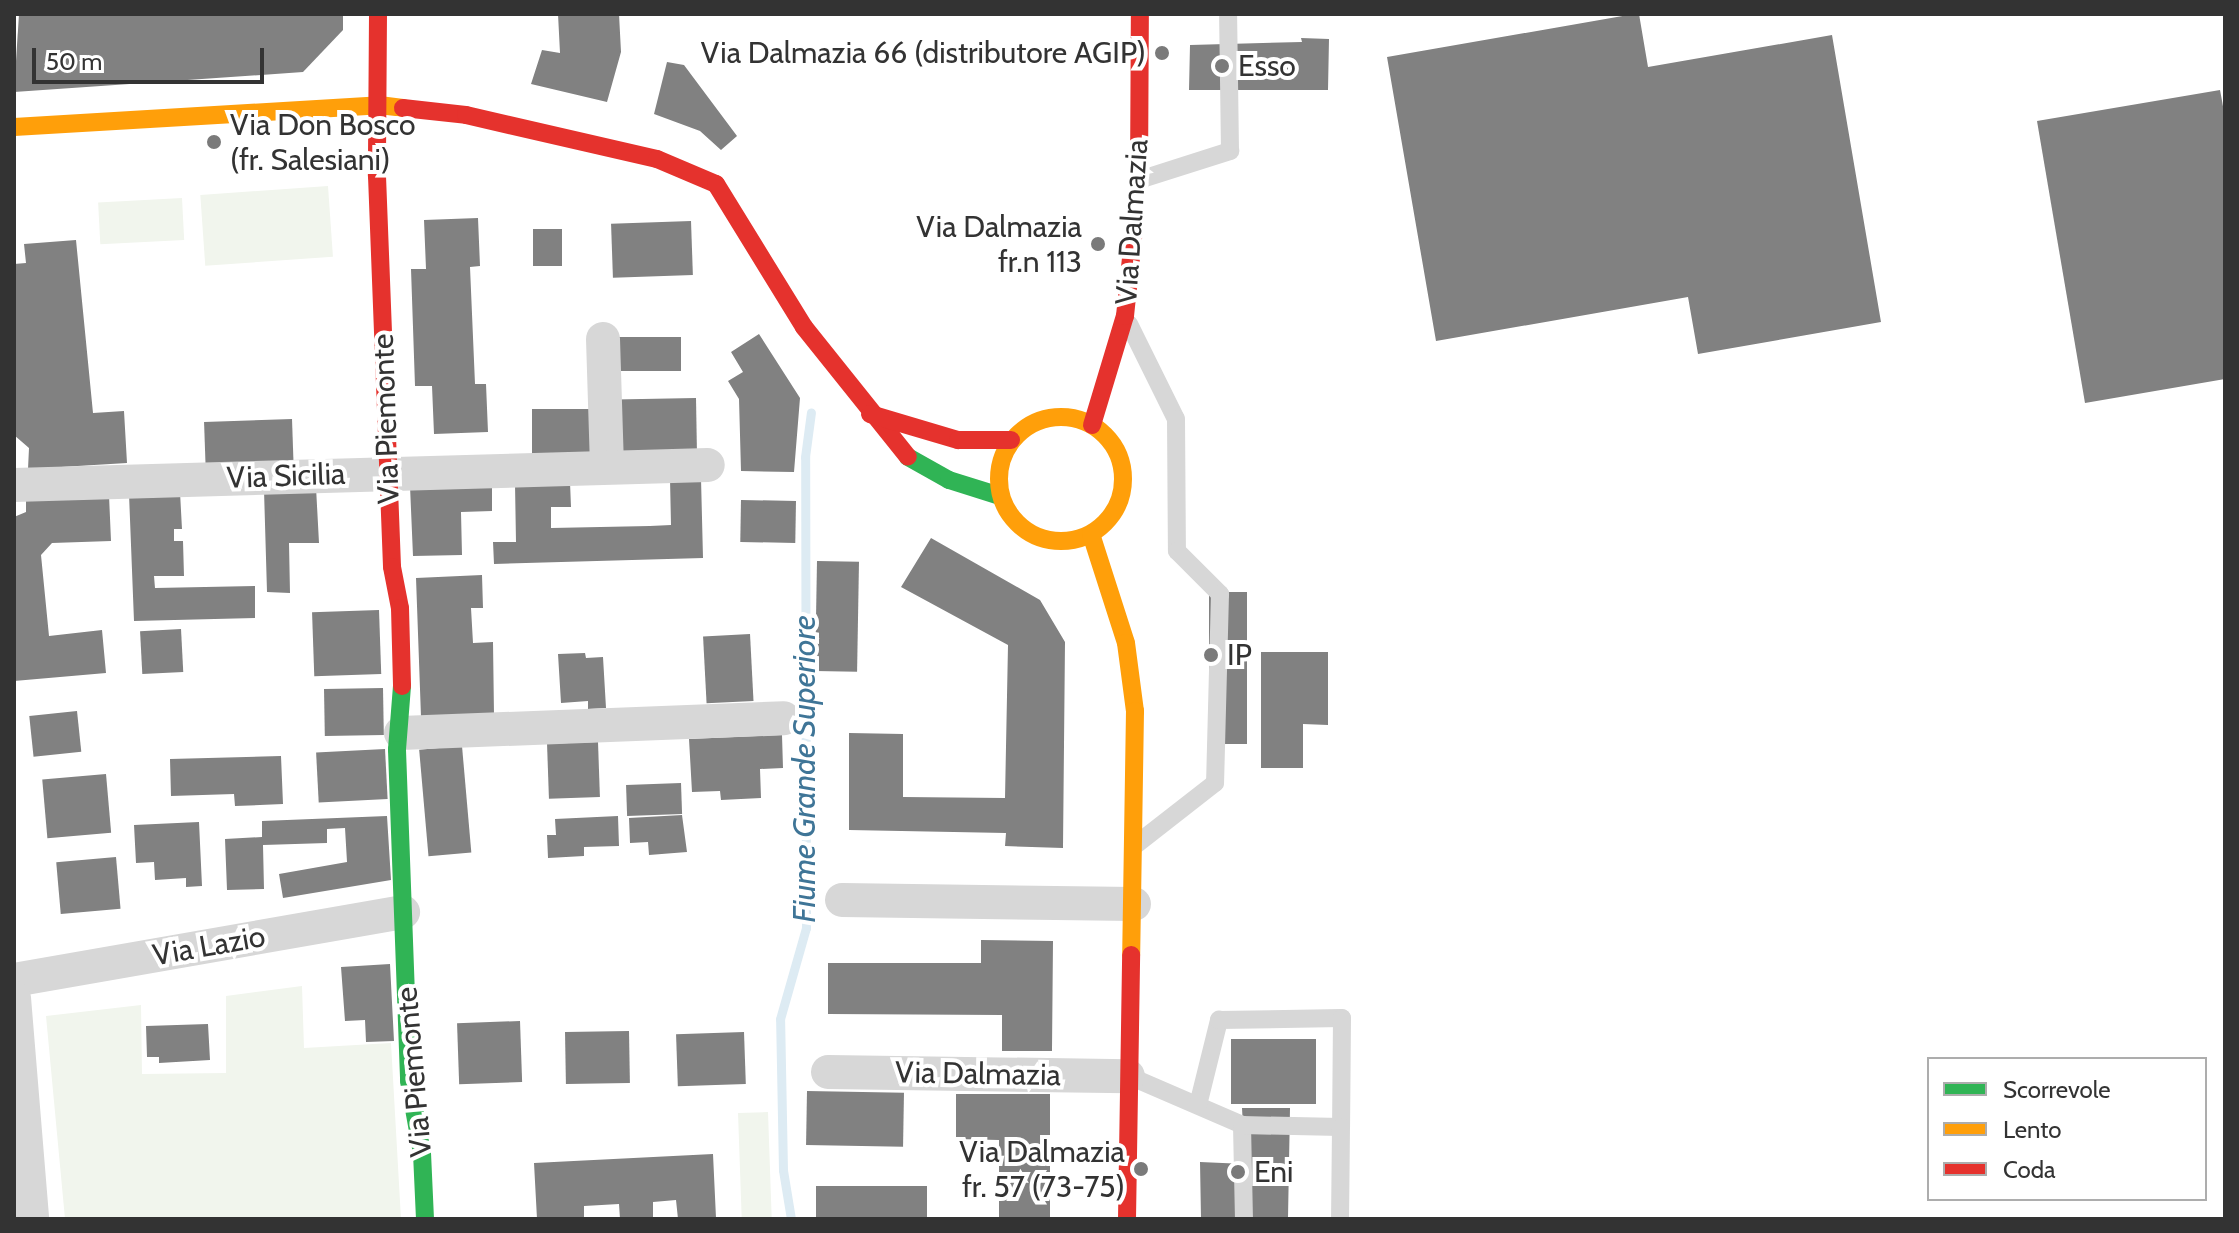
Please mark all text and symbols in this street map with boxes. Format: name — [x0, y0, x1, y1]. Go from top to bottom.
scale bar — [36, 32, 268, 82]
place label: Via Dalmazia 66 (distributore AGIP) — [701, 35, 1146, 71]
marker: Via Dalmazia 66 (distributore AGIP) — [1153, 44, 1171, 62]
text: 50 m — [46, 47, 102, 76]
place label: Esso — [1238, 48, 1296, 84]
marker: Esso — [1213, 57, 1231, 75]
place label: Via Don Bosco (fr. Salesiani) — [230, 107, 416, 178]
marker: Via Don Bosco (fr. Salesiani) — [205, 133, 223, 151]
street label: Via Dalmazia — [1108, 138, 1156, 306]
place label: Via Dalmazia fr.n 113 — [916, 209, 1082, 280]
marker: Via Dalmazia fr.n 113 — [1089, 235, 1107, 253]
street label: Via Piemonte — [365, 333, 407, 505]
street label: Via Sicilia — [226, 456, 346, 496]
water label: Fiume Grande Superiore — [785, 615, 823, 923]
place label: IP — [1227, 637, 1252, 673]
marker: IP — [1202, 646, 1220, 664]
street label: Via Lazio — [150, 918, 268, 974]
street label: Via Piemonte — [389, 985, 439, 1159]
street label: Via Dalmazia — [895, 1055, 1061, 1093]
legend — [1927, 1057, 2207, 1201]
text: Scorrevole — [2003, 1075, 2111, 1104]
text: Lento — [2003, 1115, 2062, 1144]
place label: Via Dalmazia fr. 57 (73-75) — [959, 1134, 1125, 1204]
place label: Eni — [1254, 1154, 1293, 1190]
text: Coda — [2003, 1155, 2056, 1184]
marker: Via Dalmazia fr. 57 (73-75) — [1132, 1160, 1150, 1178]
marker: Eni — [1229, 1163, 1247, 1181]

